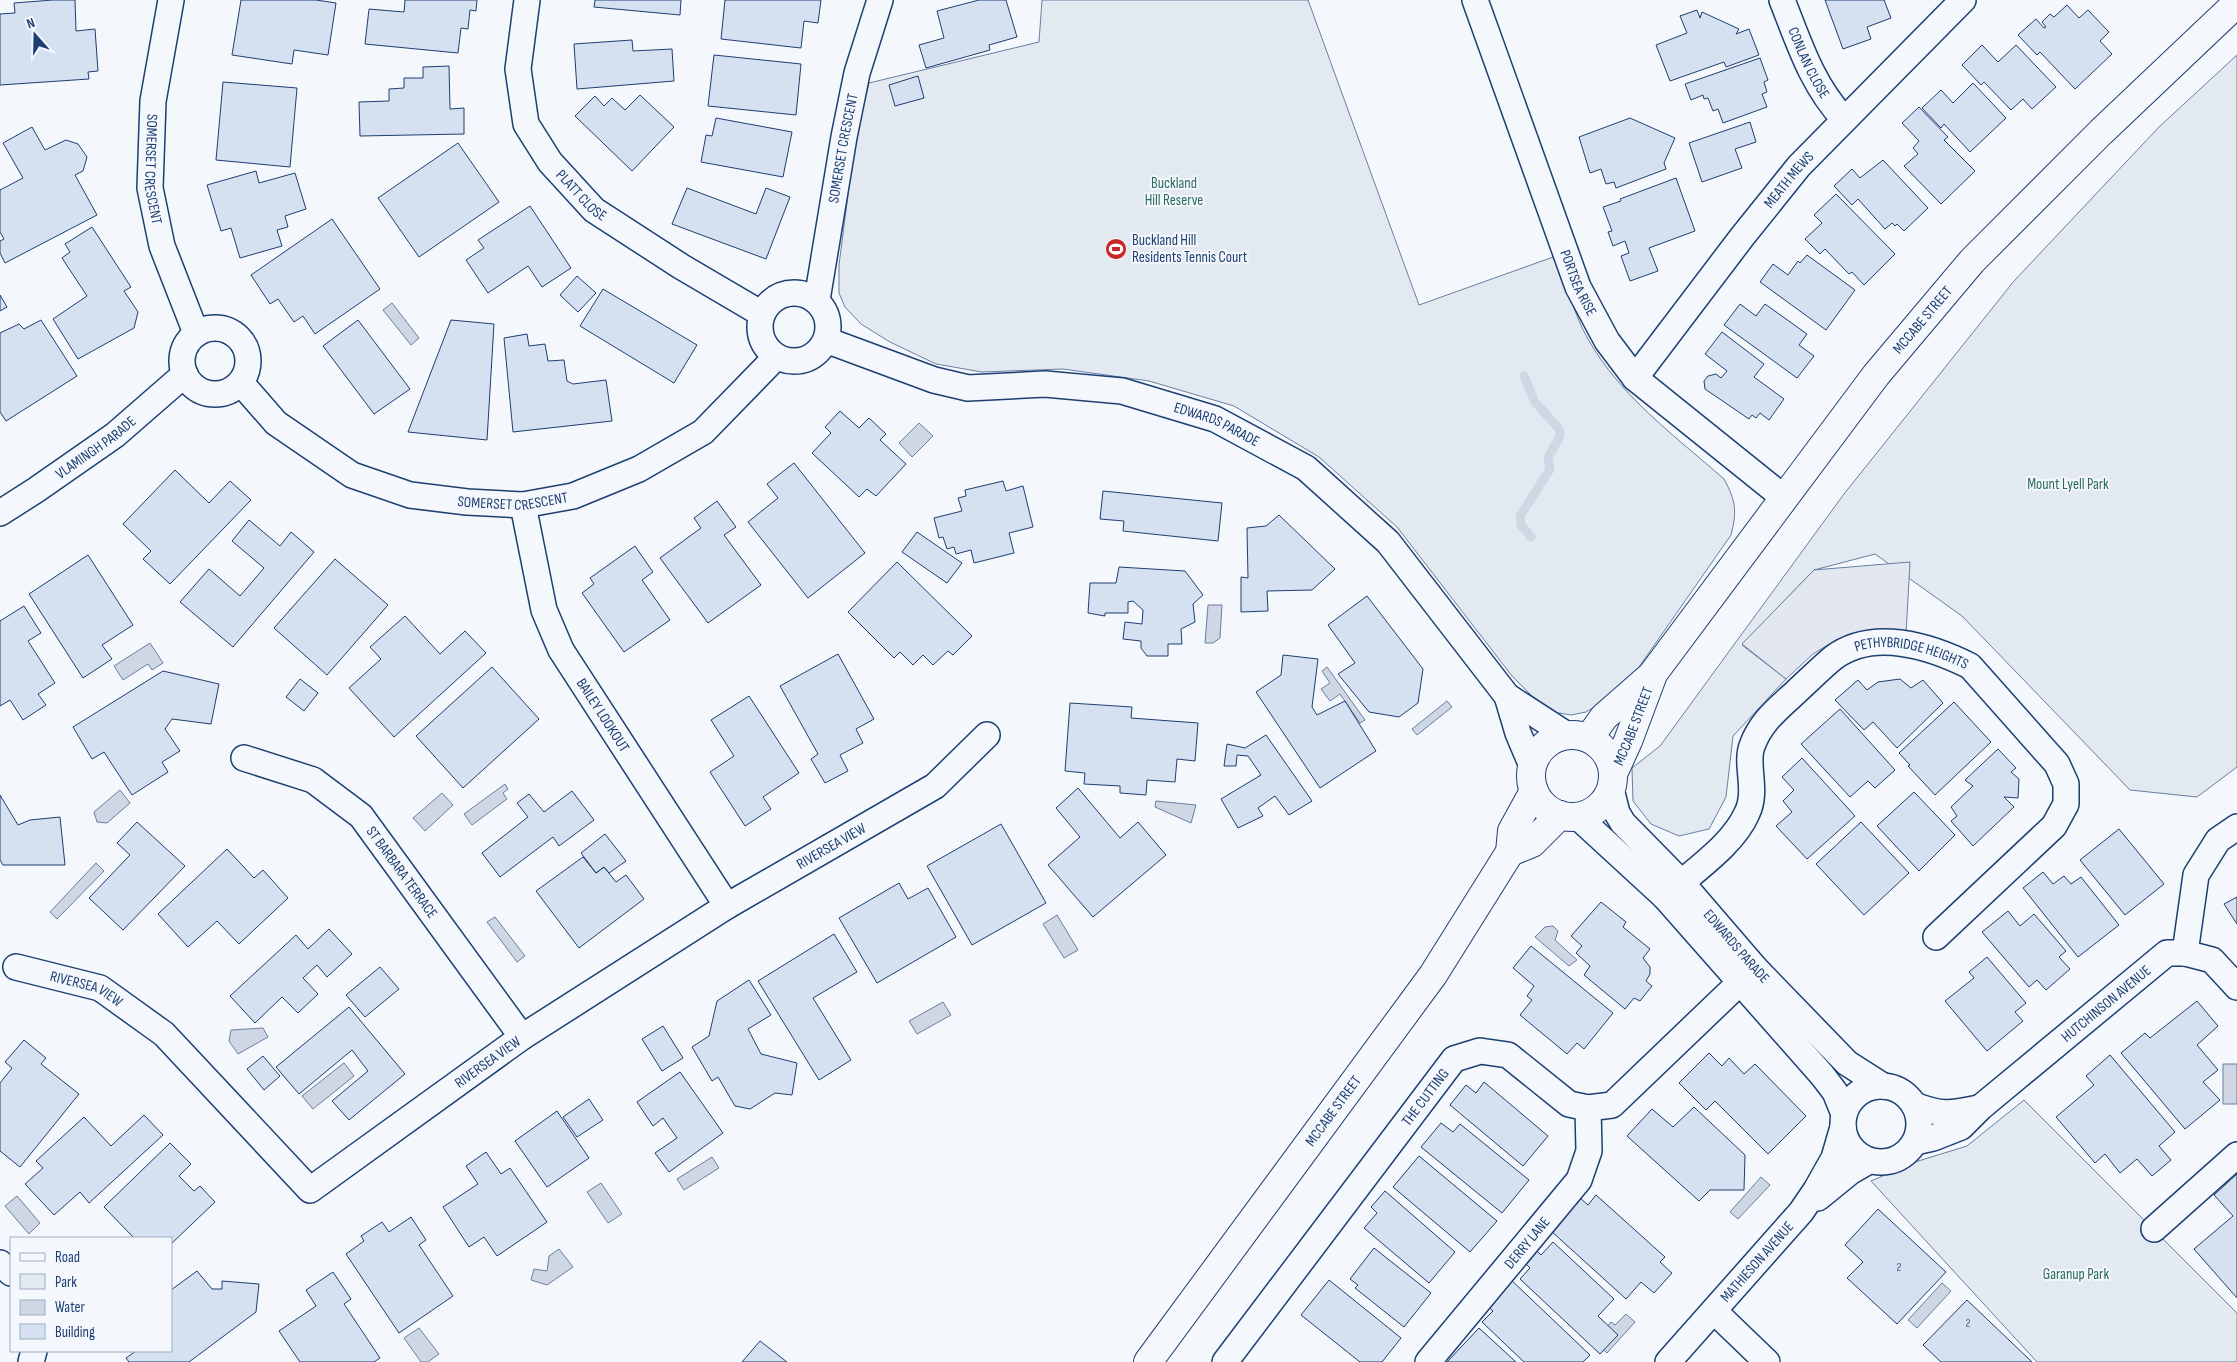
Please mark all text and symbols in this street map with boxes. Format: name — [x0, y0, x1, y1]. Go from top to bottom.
north arrow — [10, 10, 60, 60]
text: N — [24, 14, 37, 33]
street label: CONLAN CLOSE — [1784, 24, 1834, 102]
street label: SOMERSET CRESCENT — [824, 92, 862, 204]
street label: SOMERSET CRESCENT — [140, 114, 167, 226]
street label: MEATH MEWS — [1760, 147, 1818, 212]
street label: PLATT CLOSE — [552, 165, 610, 225]
park label: Buckland Hill Reserve — [1145, 174, 1203, 210]
place label: Buckland Hill Residents Tennis Court — [1132, 231, 1248, 267]
sports icon: Buckland Hill Residents Tennis Court — [1104, 237, 1128, 261]
street label: PORTSEA RISE — [1556, 247, 1601, 319]
street label: MCCABE STREET — [1888, 282, 1956, 358]
street label: EDWARDS PARADE — [1172, 398, 1263, 451]
street label: VLAMINGH PARADE — [52, 412, 140, 483]
park label: Mount Lyell Park — [2027, 475, 2109, 494]
street label: SOMERSET CRESCENT — [456, 488, 569, 515]
street label: PETHYBRIDGE HEIGHTS — [1852, 633, 1972, 673]
street label: BAILEY LOOKOUT — [572, 675, 634, 755]
street label: MCCABE STREET — [1609, 684, 1657, 768]
street label: RIVERSEA VIEW — [793, 818, 869, 873]
street label: ST BARBARA TERRACE — [362, 822, 442, 922]
street label: EDWARDS PARADE — [1699, 905, 1774, 987]
street label: HUTCHINSON AVENUE — [2057, 961, 2155, 1046]
street label: RIVERSEA VIEW — [48, 966, 127, 1011]
street label: RIVERSEA VIEW — [451, 1032, 524, 1092]
street label: THE CUTTING — [1397, 1064, 1453, 1130]
street label: MCCABE STREET — [1301, 1072, 1365, 1150]
street label: DERRY LANE — [1500, 1213, 1554, 1273]
street label: MATHIESON AVENUE — [1716, 1217, 1798, 1306]
legend — [10, 1237, 172, 1352]
text: Road — [55, 1248, 80, 1267]
house number: 2 — [1897, 1260, 1902, 1275]
park label: Garanup Park — [2043, 1265, 2109, 1284]
text: Park — [55, 1273, 77, 1292]
text: Water — [55, 1298, 86, 1317]
house number: 2 — [1966, 1316, 1971, 1331]
text: Building — [55, 1323, 95, 1342]

